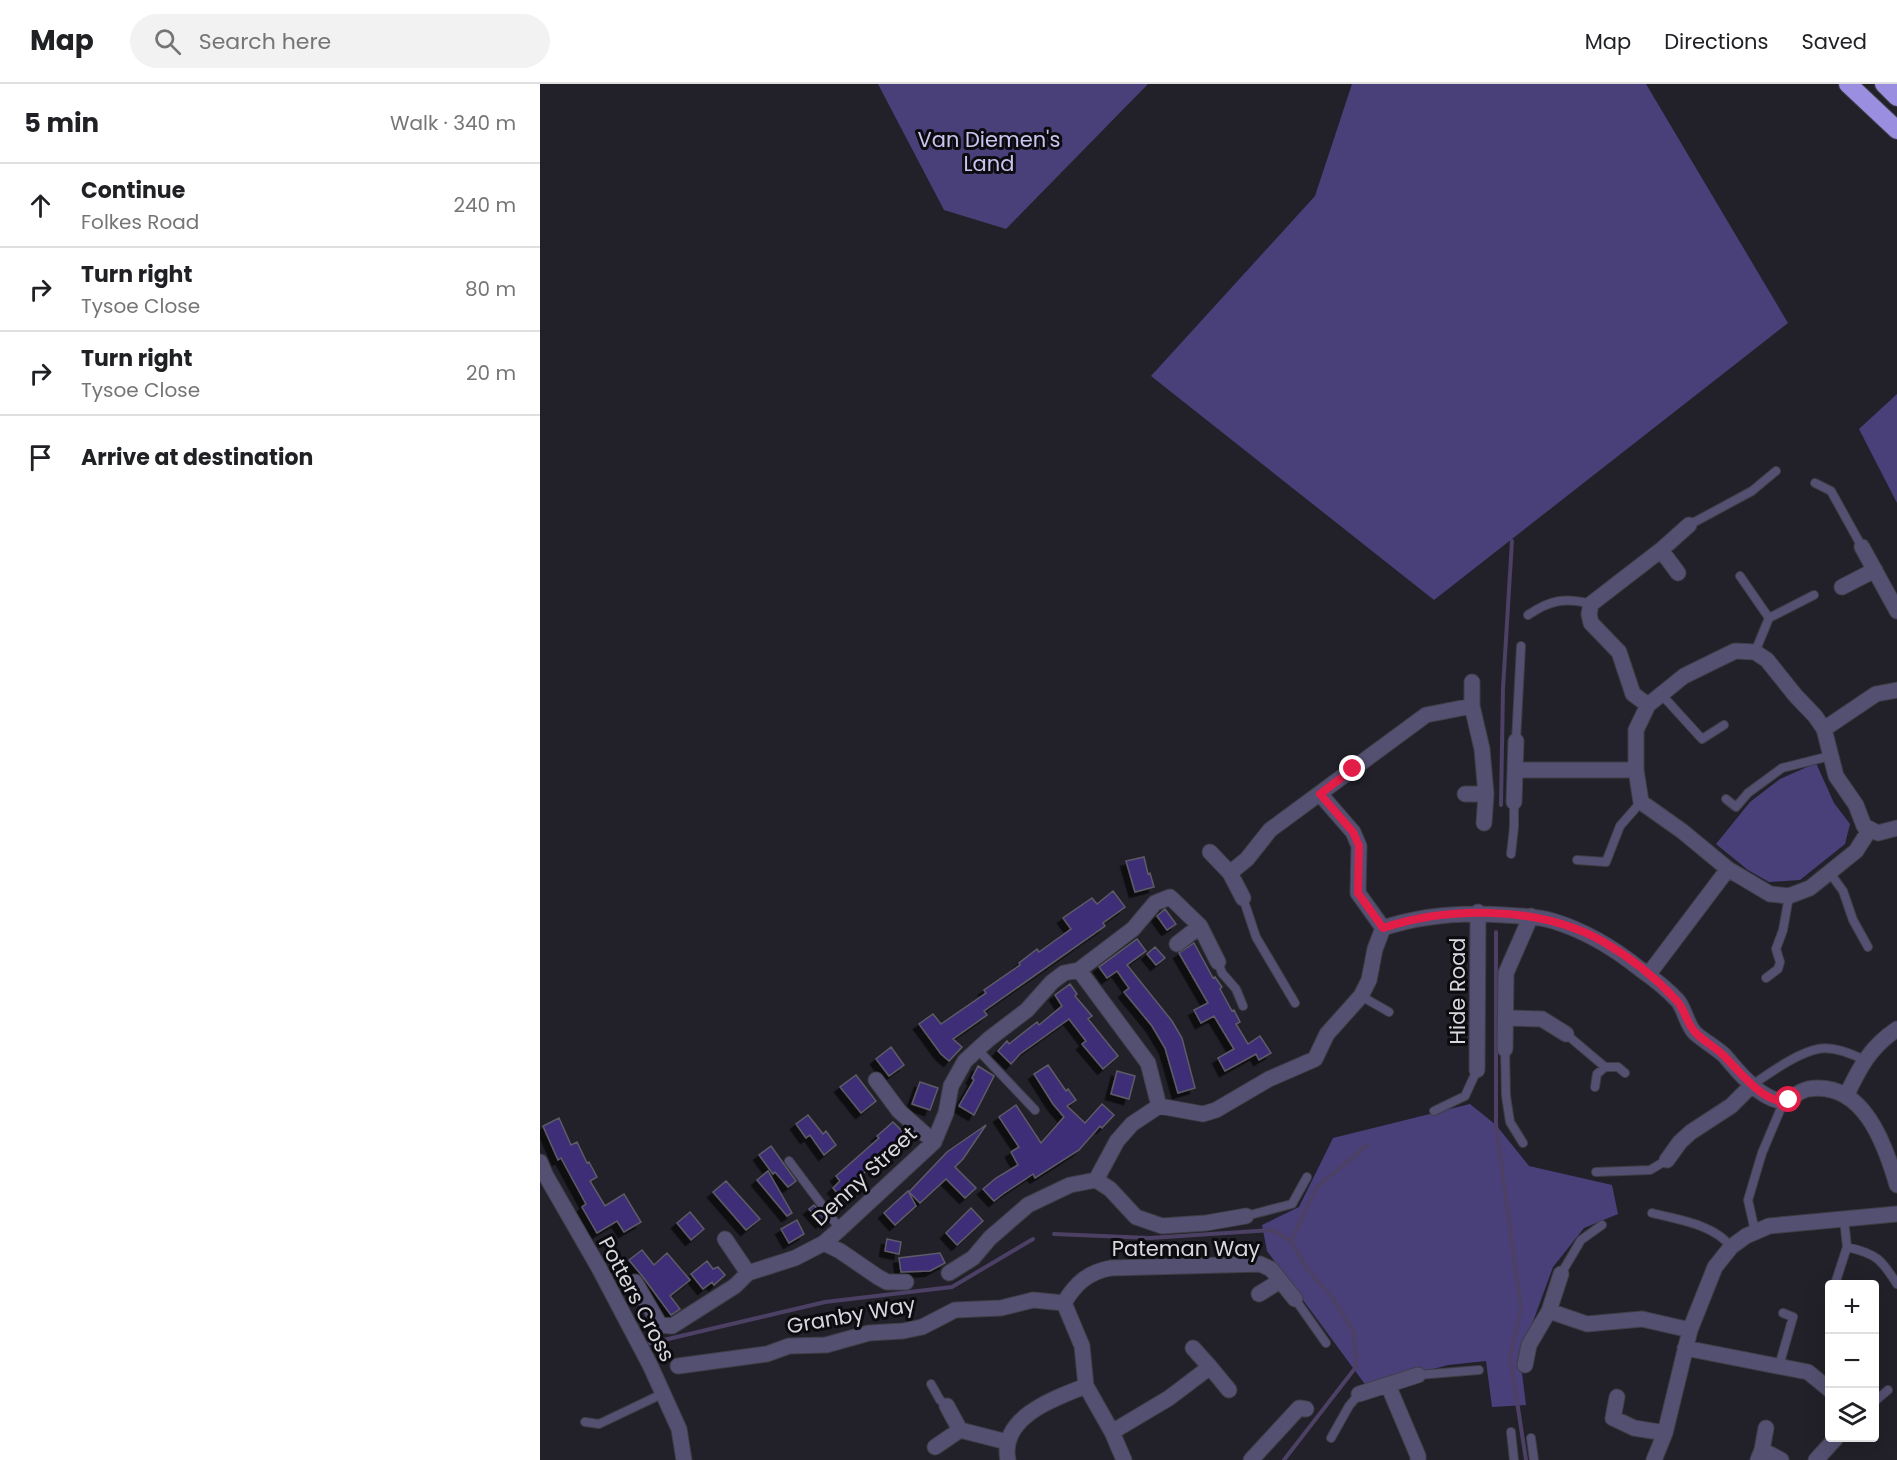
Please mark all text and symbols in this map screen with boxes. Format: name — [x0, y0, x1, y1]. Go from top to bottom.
search box — [130, 14, 550, 68]
text: Map — [30, 21, 94, 60]
icon: search — [151, 25, 184, 58]
text: Search here — [199, 26, 331, 57]
text: Map — [1585, 27, 1631, 56]
text: Directions — [1664, 27, 1768, 56]
text: Saved — [1801, 27, 1867, 56]
text: 5 min — [24, 105, 99, 141]
text: Walk · 340 m — [390, 109, 516, 137]
park label: Van Diemen's Land — [918, 125, 1060, 178]
text: Continue — [81, 175, 185, 206]
icon: ahead — [24, 189, 57, 222]
text: 240 m — [453, 191, 516, 219]
text: Folkes Road — [81, 208, 199, 236]
text: Turn right — [81, 259, 192, 290]
icon: right — [24, 273, 57, 306]
text: 80 m — [465, 275, 516, 303]
text: Tysoe Close — [81, 292, 200, 320]
text: Turn right — [81, 343, 192, 374]
icon: right — [24, 357, 57, 390]
text: 20 m — [466, 359, 516, 387]
text: Tysoe Close — [81, 376, 200, 404]
icon: arrive — [24, 441, 57, 474]
text: Arrive at destination — [81, 442, 313, 473]
route end — [1339, 755, 1365, 781]
street label: Hide Road — [1443, 937, 1472, 1045]
route start — [1775, 1086, 1801, 1112]
street label: Denny Street — [805, 1120, 923, 1232]
street label: Potters Cross — [592, 1231, 682, 1367]
street label: Pateman Way — [1112, 1234, 1260, 1263]
map controls — [1825, 1280, 1879, 1442]
button: + — [1825, 1280, 1879, 1334]
street label: Granby Way — [784, 1289, 918, 1341]
button: − — [1825, 1334, 1879, 1388]
button: layers — [1825, 1388, 1879, 1442]

